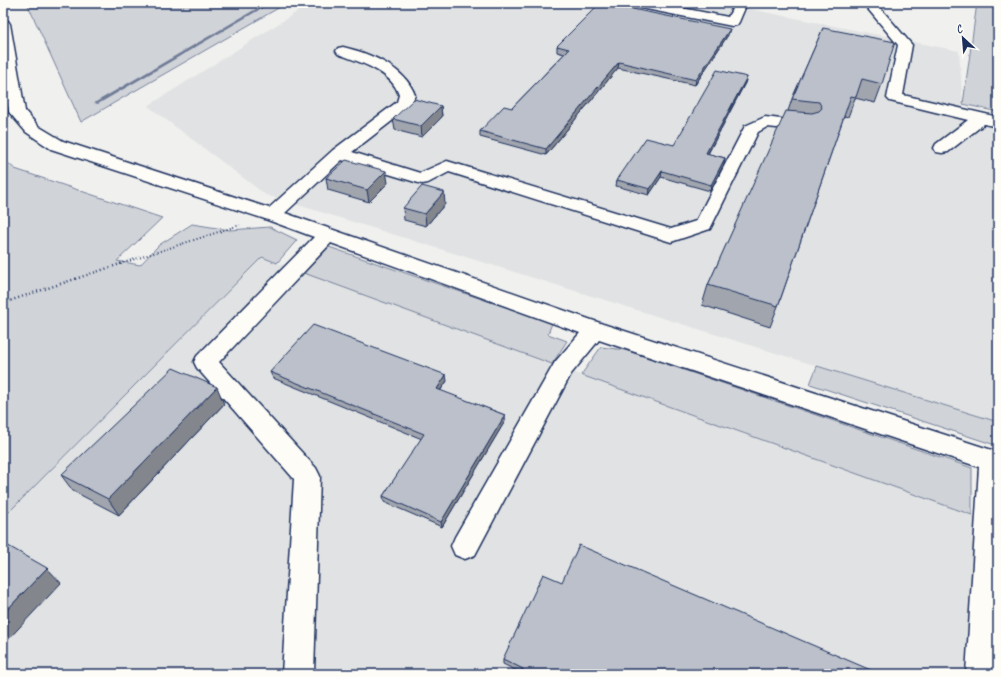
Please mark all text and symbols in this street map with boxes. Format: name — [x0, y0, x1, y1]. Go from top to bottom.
north arrow — [943, 18, 983, 58]
text: С — [953, 21, 966, 36]

